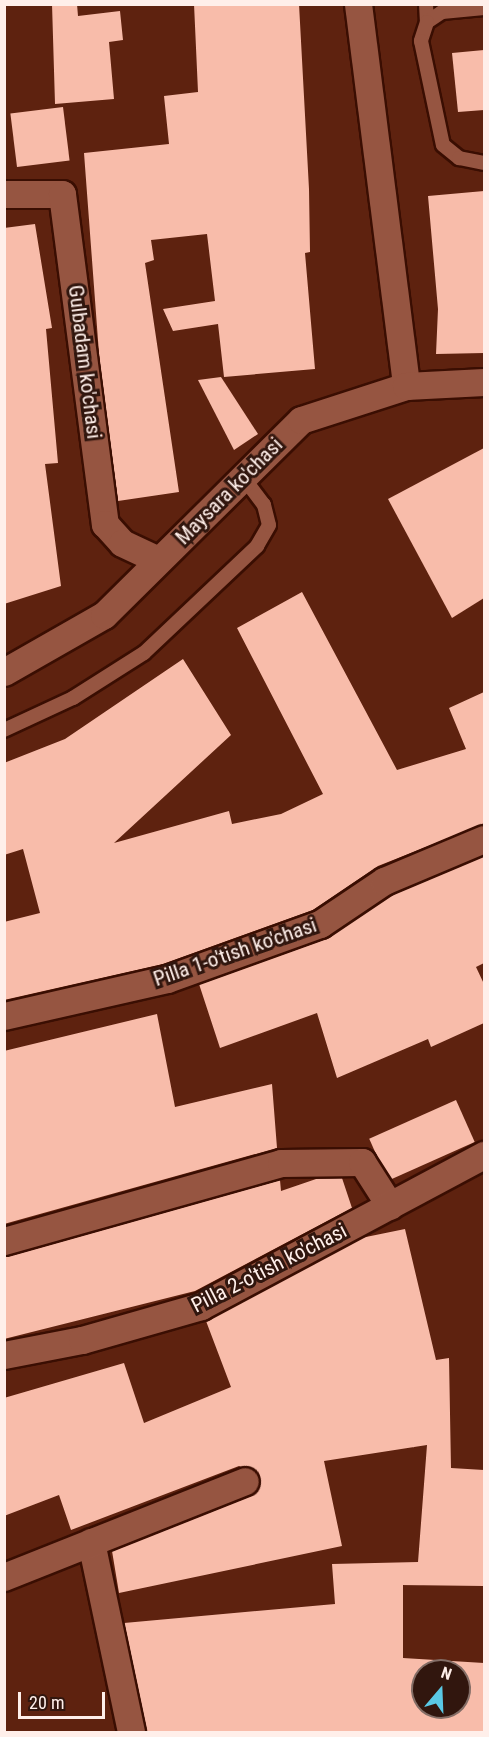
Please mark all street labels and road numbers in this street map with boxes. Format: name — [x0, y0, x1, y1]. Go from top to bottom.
street label: Gulbadam ko'chasi — [63, 284, 107, 440]
street label: Maysara ko'chasi — [170, 432, 288, 550]
street label: Pilla 1-o'tish ko'chasi — [150, 912, 320, 992]
street label: Pilla 2-o'tish ko'chasi — [187, 1218, 351, 1318]

